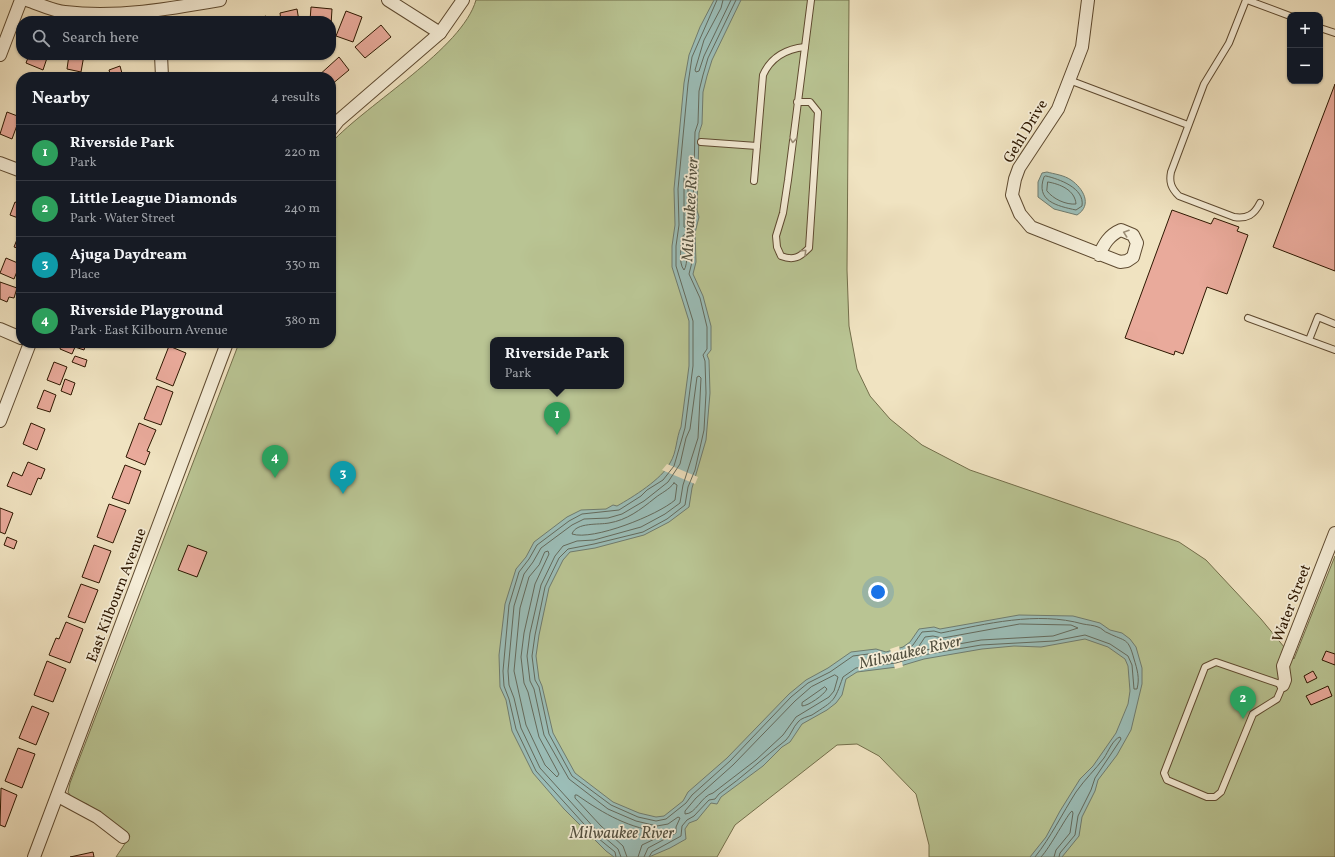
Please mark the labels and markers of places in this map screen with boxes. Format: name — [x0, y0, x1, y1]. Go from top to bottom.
pin: 1 — [544, 402, 570, 435]
pin: 4 — [262, 445, 288, 478]
pin: 3 — [330, 461, 356, 494]
pin: 2 — [1230, 686, 1256, 719]

